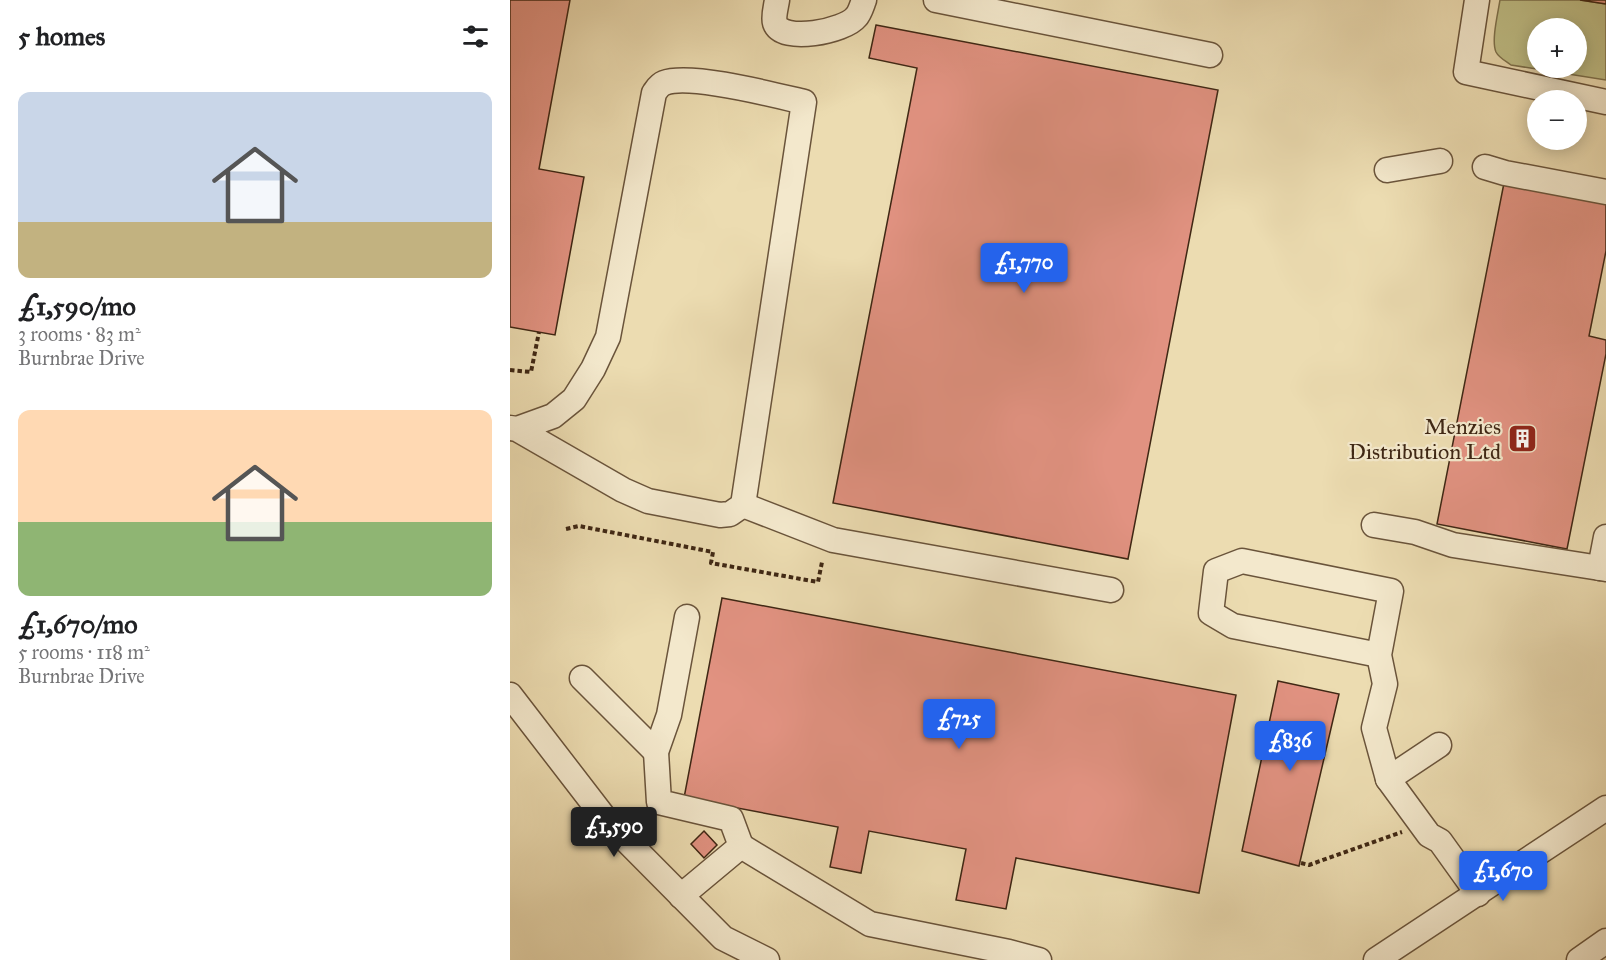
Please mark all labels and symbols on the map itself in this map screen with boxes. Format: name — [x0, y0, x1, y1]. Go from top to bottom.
pin: £1,770 — [975, 243, 1073, 294]
place label: Menzies Distribution Ltd — [1349, 413, 1501, 465]
building icon: Menzies Distribution Ltd — [1506, 423, 1538, 455]
pin: £725 — [923, 699, 995, 750]
pin: £836 — [1254, 721, 1326, 772]
pin: £1,590 — [565, 807, 663, 858]
pin: £1,670 — [1454, 851, 1552, 902]

